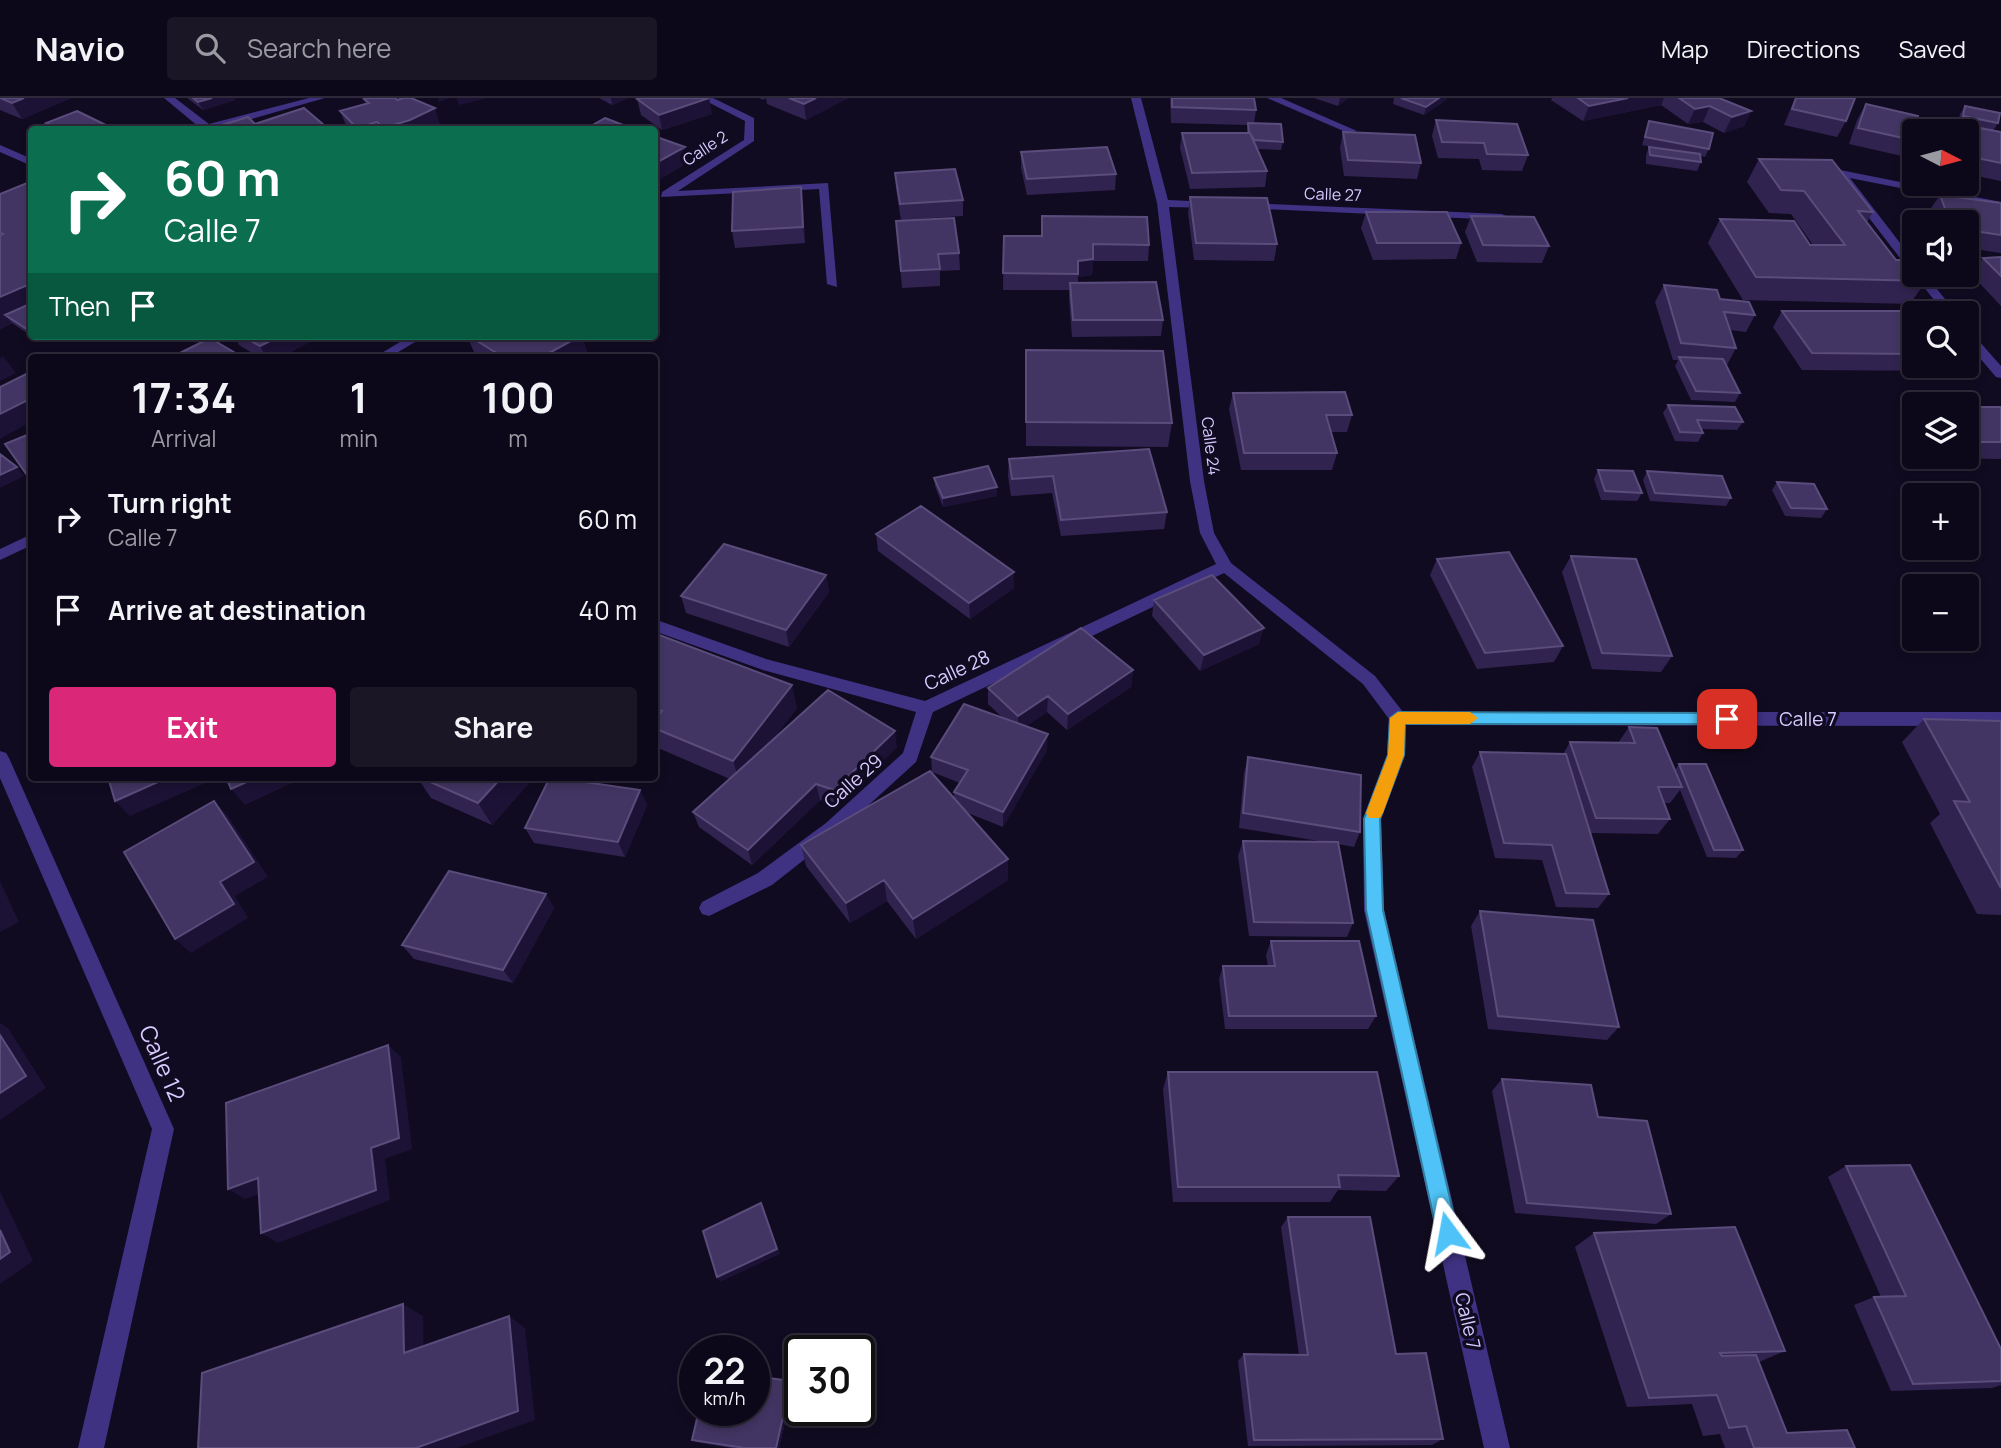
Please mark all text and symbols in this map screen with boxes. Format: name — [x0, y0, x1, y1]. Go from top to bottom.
search box — [167, 17, 657, 80]
text: Navio — [35, 26, 125, 71]
icon: search — [191, 29, 229, 67]
text: Search here — [247, 30, 391, 66]
text: Map — [1661, 32, 1709, 65]
text: Directions — [1747, 32, 1860, 65]
text: Saved — [1898, 32, 1966, 65]
north arrow — [1902, 119, 1979, 196]
map controls — [1902, 119, 1979, 651]
street label: Calle 2 — [678, 125, 732, 171]
text: 60 m — [164, 144, 281, 211]
icon: right — [49, 154, 140, 245]
street label: Calle 27 — [1304, 182, 1362, 206]
text: Calle 7 — [164, 208, 261, 252]
button: sound — [1902, 210, 1979, 287]
icon: arrive — [124, 287, 162, 325]
text: Then — [49, 288, 110, 324]
button: search — [1902, 301, 1979, 378]
text: 17:34 — [131, 368, 236, 426]
text: 1 — [350, 368, 368, 426]
text: 100 — [481, 368, 555, 426]
button: layers — [1902, 392, 1979, 469]
street label: Calle 24 — [1197, 416, 1225, 476]
text: Arrival — [151, 422, 217, 454]
text: min — [339, 422, 378, 454]
text: m — [508, 422, 528, 454]
button: + — [1902, 483, 1979, 560]
text: Turn right — [108, 485, 232, 521]
icon: right — [49, 500, 87, 538]
text: 60 m — [578, 501, 637, 537]
text: Calle 7 — [108, 521, 178, 553]
button: − — [1902, 574, 1979, 651]
icon: arrive — [49, 591, 87, 629]
text: Arrive at destination — [108, 592, 366, 628]
text: 40 m — [579, 592, 637, 628]
street label: Calle 28 — [920, 643, 994, 697]
button: Exit — [49, 687, 336, 767]
button: Share — [350, 687, 637, 767]
pin — [1697, 689, 1757, 749]
icon: arrive — [1708, 700, 1746, 738]
street label: Calle 7 — [1779, 706, 1837, 732]
street label: Calle 29 — [818, 748, 888, 814]
street label: Calle 12 — [132, 1020, 194, 1106]
position arrow — [1411, 1196, 1485, 1270]
street label: Calle 7 — [1449, 1290, 1487, 1352]
speed limit sign: 30 — [784, 1335, 875, 1426]
text: 22 — [704, 1347, 745, 1395]
text: km/h — [704, 1386, 745, 1410]

